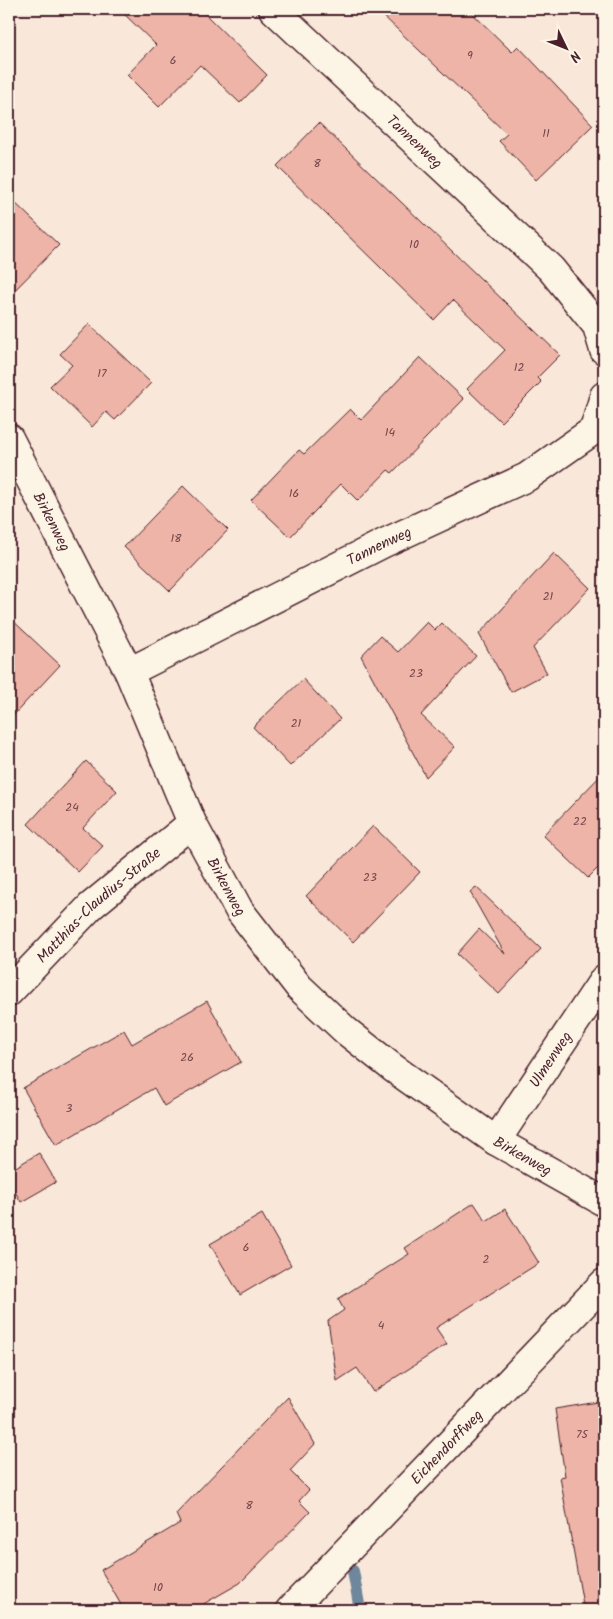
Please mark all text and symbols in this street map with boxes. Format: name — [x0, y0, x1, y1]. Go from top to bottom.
north arrow — [540, 22, 590, 72]
text: N — [564, 45, 586, 67]
house number: 9 — [467, 46, 473, 65]
house number: 6 — [170, 51, 176, 70]
street label: Tannenweg — [380, 110, 448, 175]
house number: 11 — [542, 124, 550, 143]
house number: 8 — [313, 154, 321, 173]
house number: 10 — [409, 235, 419, 254]
house number: 12 — [514, 358, 524, 377]
house number: 17 — [97, 364, 107, 383]
house number: 14 — [385, 423, 396, 442]
house number: 16 — [289, 484, 299, 503]
street label: Birkenweg — [26, 488, 76, 556]
street label: Tannenweg — [343, 521, 416, 573]
house number: 18 — [171, 529, 182, 548]
house number: 21 — [543, 587, 554, 606]
house number: 23 — [409, 664, 423, 683]
house number: 21 — [291, 714, 302, 733]
house number: 24 — [65, 798, 79, 817]
house number: 22 — [573, 812, 587, 831]
street label: Matthias-Claudius-Straße — [31, 842, 167, 969]
street label: Birkenweg — [200, 853, 251, 922]
house number: 23 — [363, 868, 377, 887]
street label: Ulmenweg — [524, 1027, 579, 1093]
house number: 26 — [180, 1048, 194, 1067]
house number: 3 — [66, 1099, 73, 1118]
street label: Birkenweg — [488, 1131, 556, 1183]
house number: 6 — [243, 1238, 249, 1257]
house number: 2 — [483, 1250, 490, 1269]
house number: 4 — [378, 1316, 385, 1335]
street label: Eichendorffweg — [405, 1405, 489, 1491]
house number: 75 — [576, 1425, 590, 1444]
house number: 8 — [245, 1496, 253, 1515]
house number: 10 — [153, 1578, 163, 1597]

